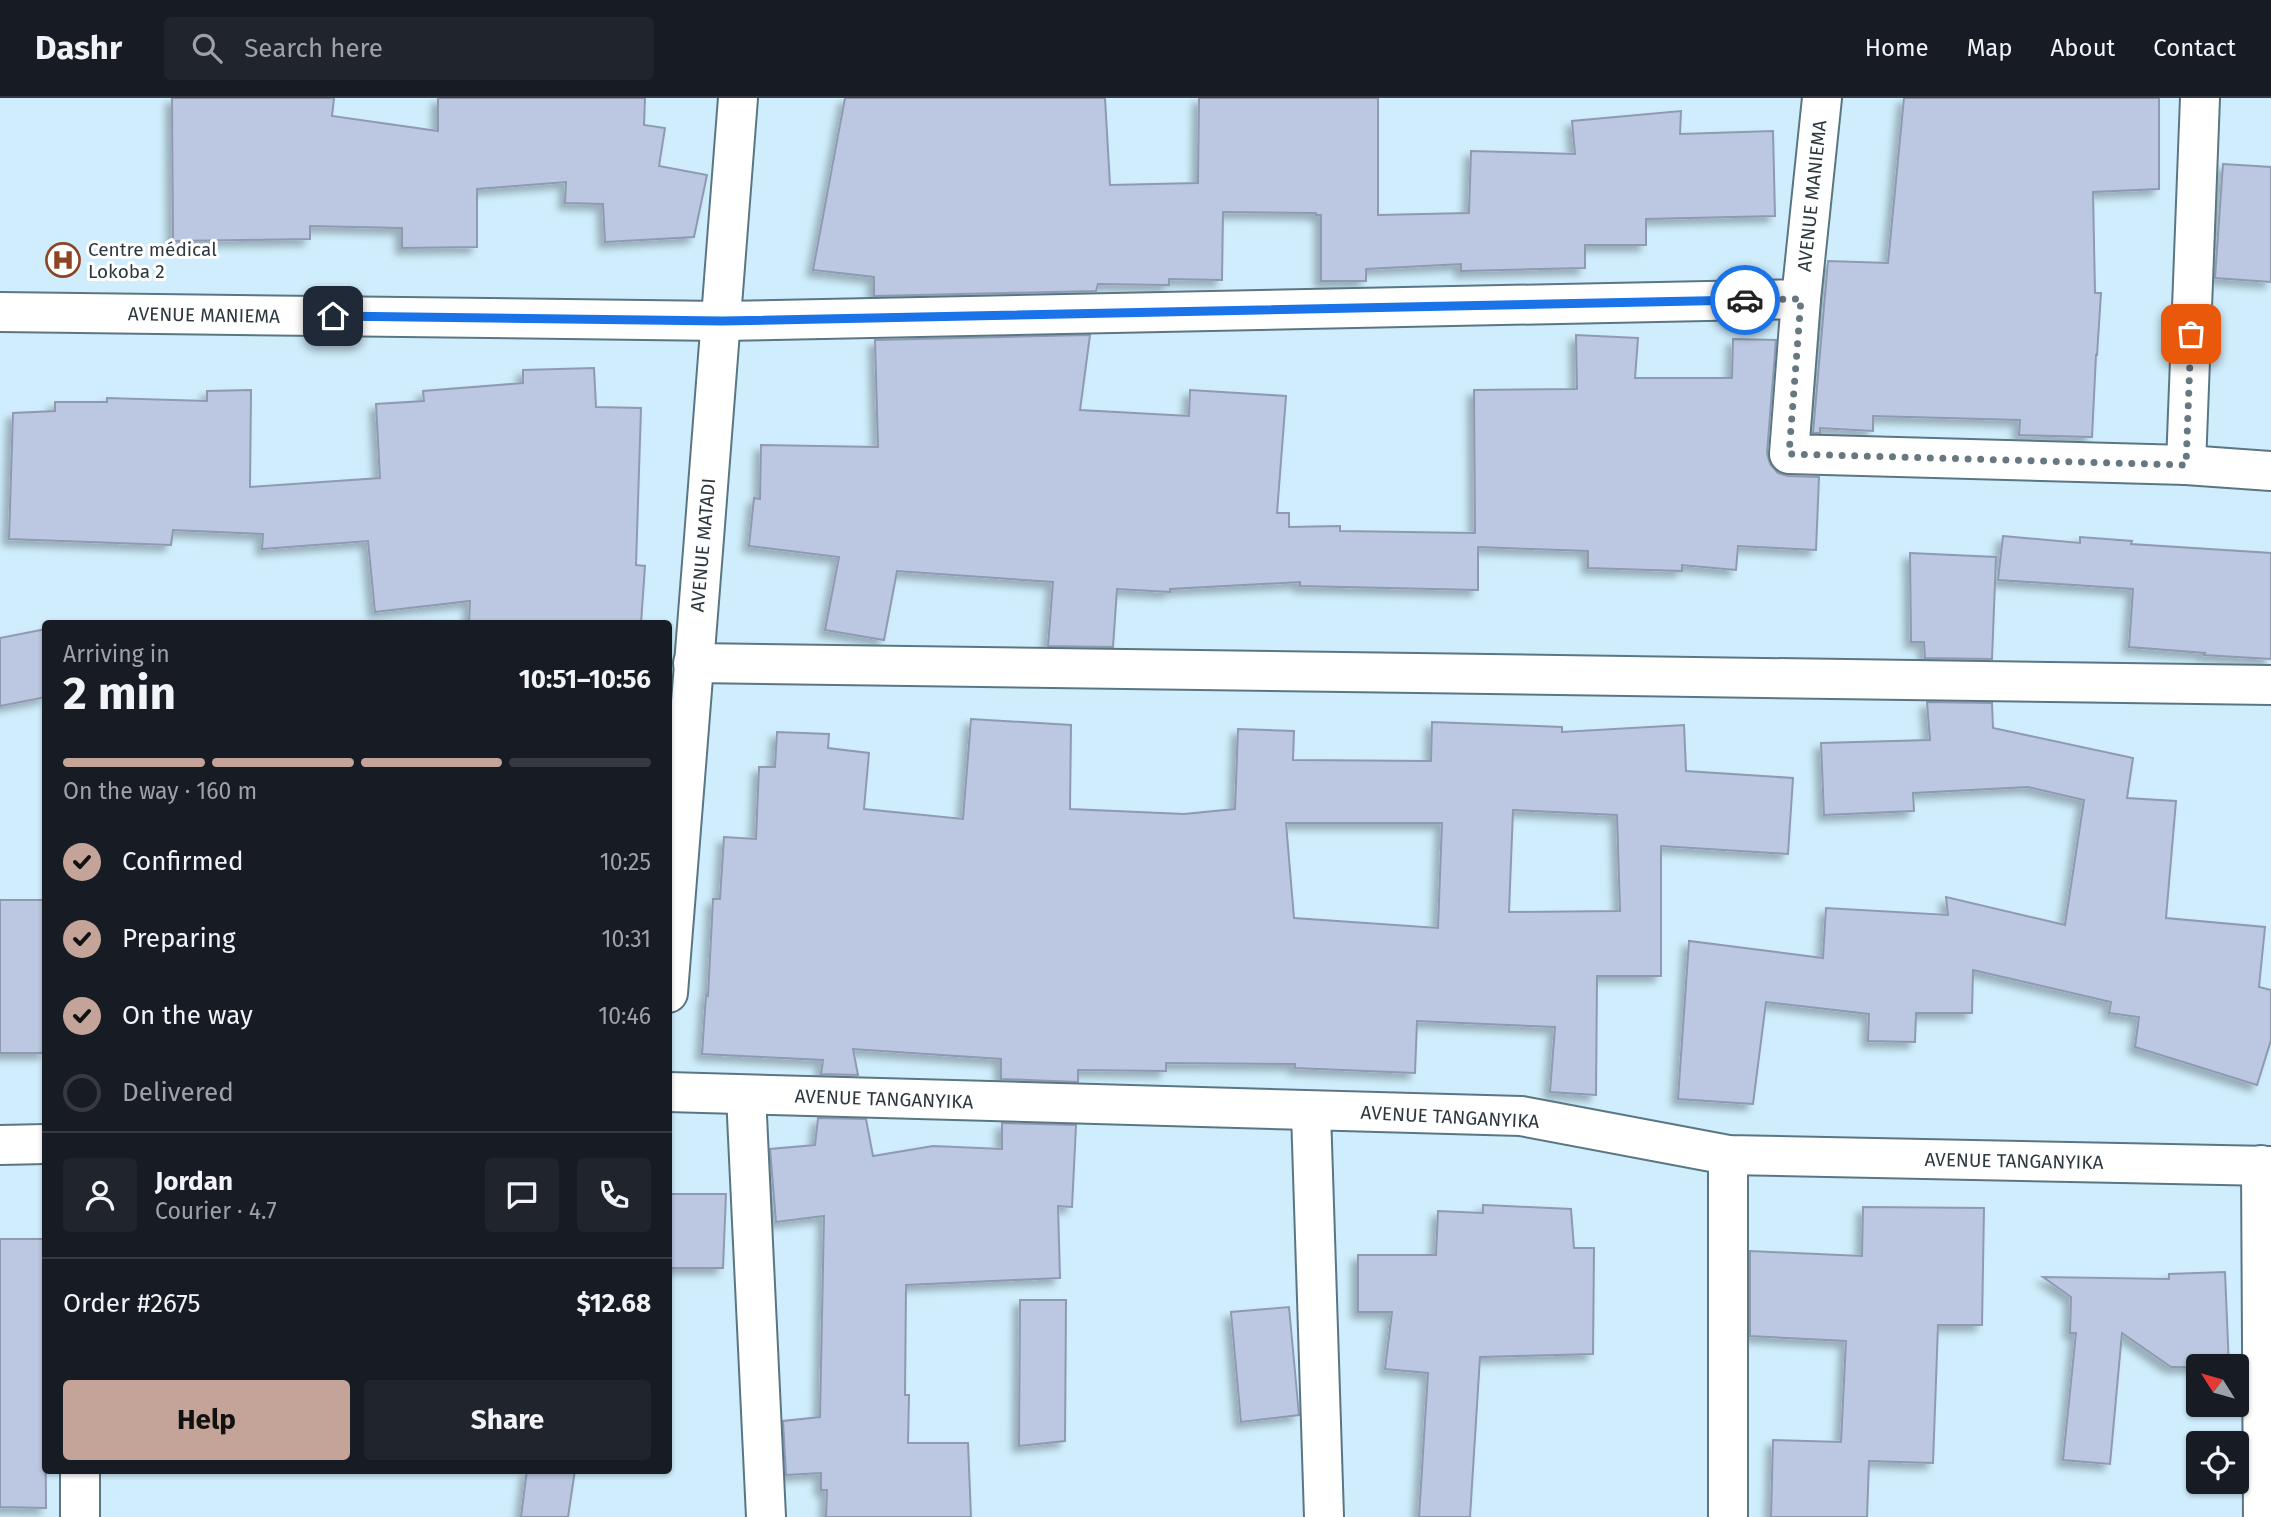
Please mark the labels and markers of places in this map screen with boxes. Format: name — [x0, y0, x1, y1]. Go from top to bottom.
place label: Centre médical Lokoba 2 — [88, 238, 217, 283]
hospital icon: Centre médical Lokoba 2 — [44, 241, 82, 279]
pin — [303, 286, 363, 346]
pin — [2161, 304, 2221, 364]

